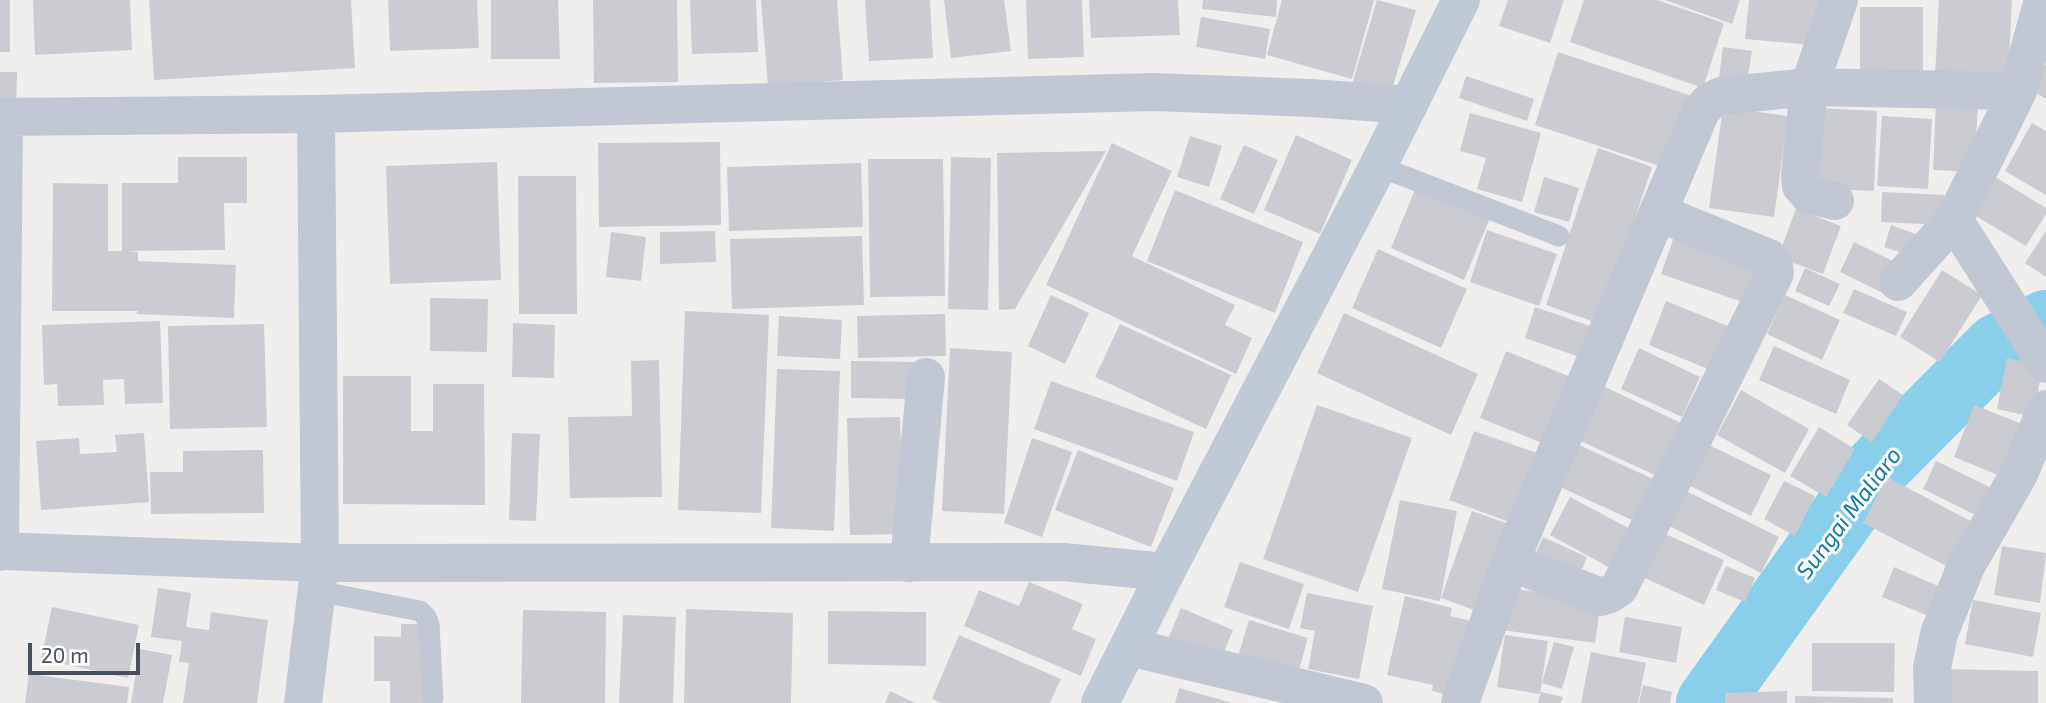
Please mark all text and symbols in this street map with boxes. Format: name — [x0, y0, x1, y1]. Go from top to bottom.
water label: Sungai Maliaro — [1791, 442, 1907, 584]
scale bar — [32, 630, 144, 674]
text: 20 m — [41, 642, 89, 667]

